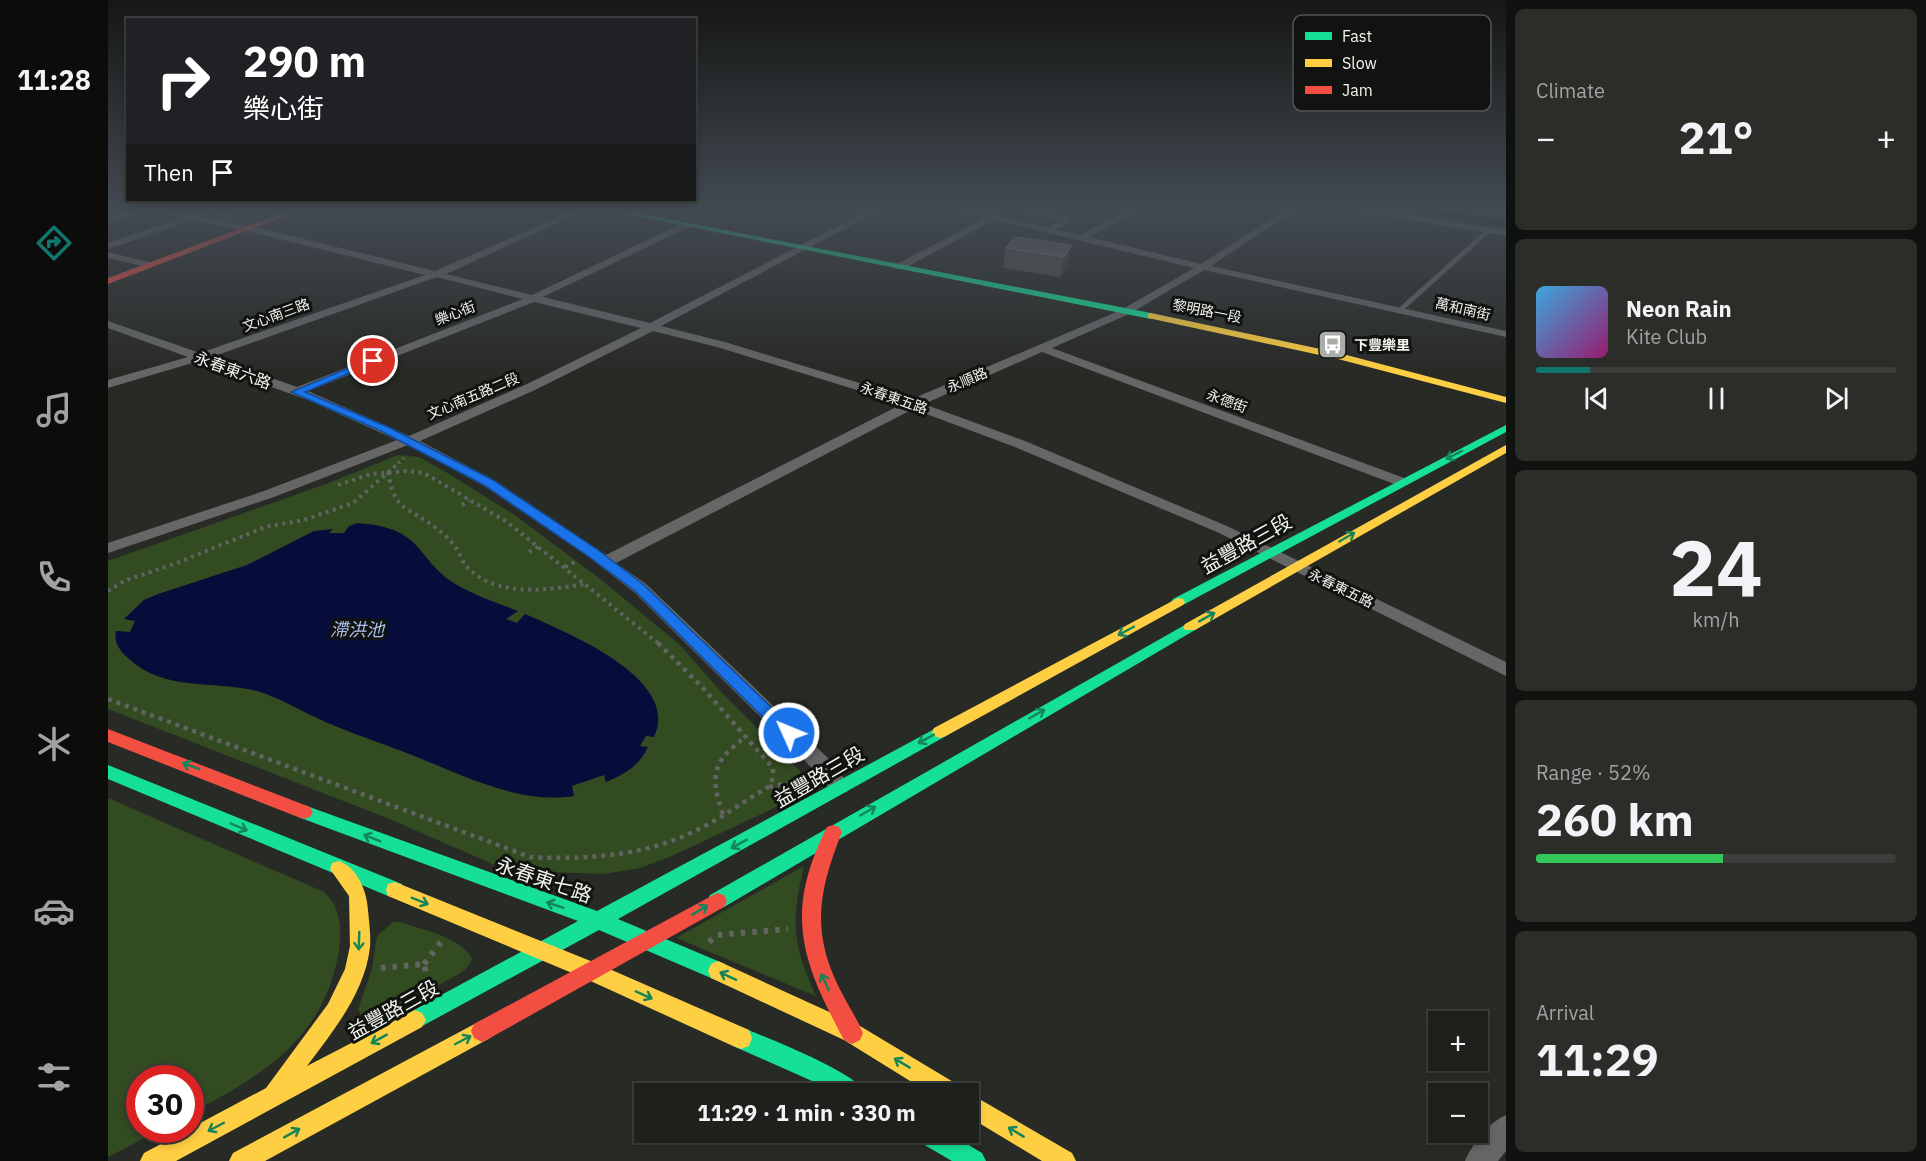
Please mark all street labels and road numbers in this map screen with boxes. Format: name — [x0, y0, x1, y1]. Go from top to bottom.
street label: 萬和南街 — [1434, 294, 1492, 324]
street label: 文心南三路 — [240, 295, 312, 335]
street label: 黎明路一段 — [1171, 295, 1243, 327]
street label: 樂心街 — [432, 297, 478, 329]
street label: 永春東六路 — [192, 347, 274, 393]
street label: 永順路 — [944, 364, 990, 396]
street label: 文心南五路二段 — [424, 369, 522, 423]
street label: 永春東五路 — [858, 378, 930, 418]
street label: 永德街 — [1204, 385, 1250, 417]
street label: 益豐路三段 — [1195, 508, 1296, 580]
street label: 永春東五路 — [1306, 565, 1376, 611]
street label: 益豐路三段 — [769, 740, 869, 813]
street label: 永春東七路 — [492, 850, 596, 909]
street label: 益豐路三段 — [342, 974, 443, 1046]

